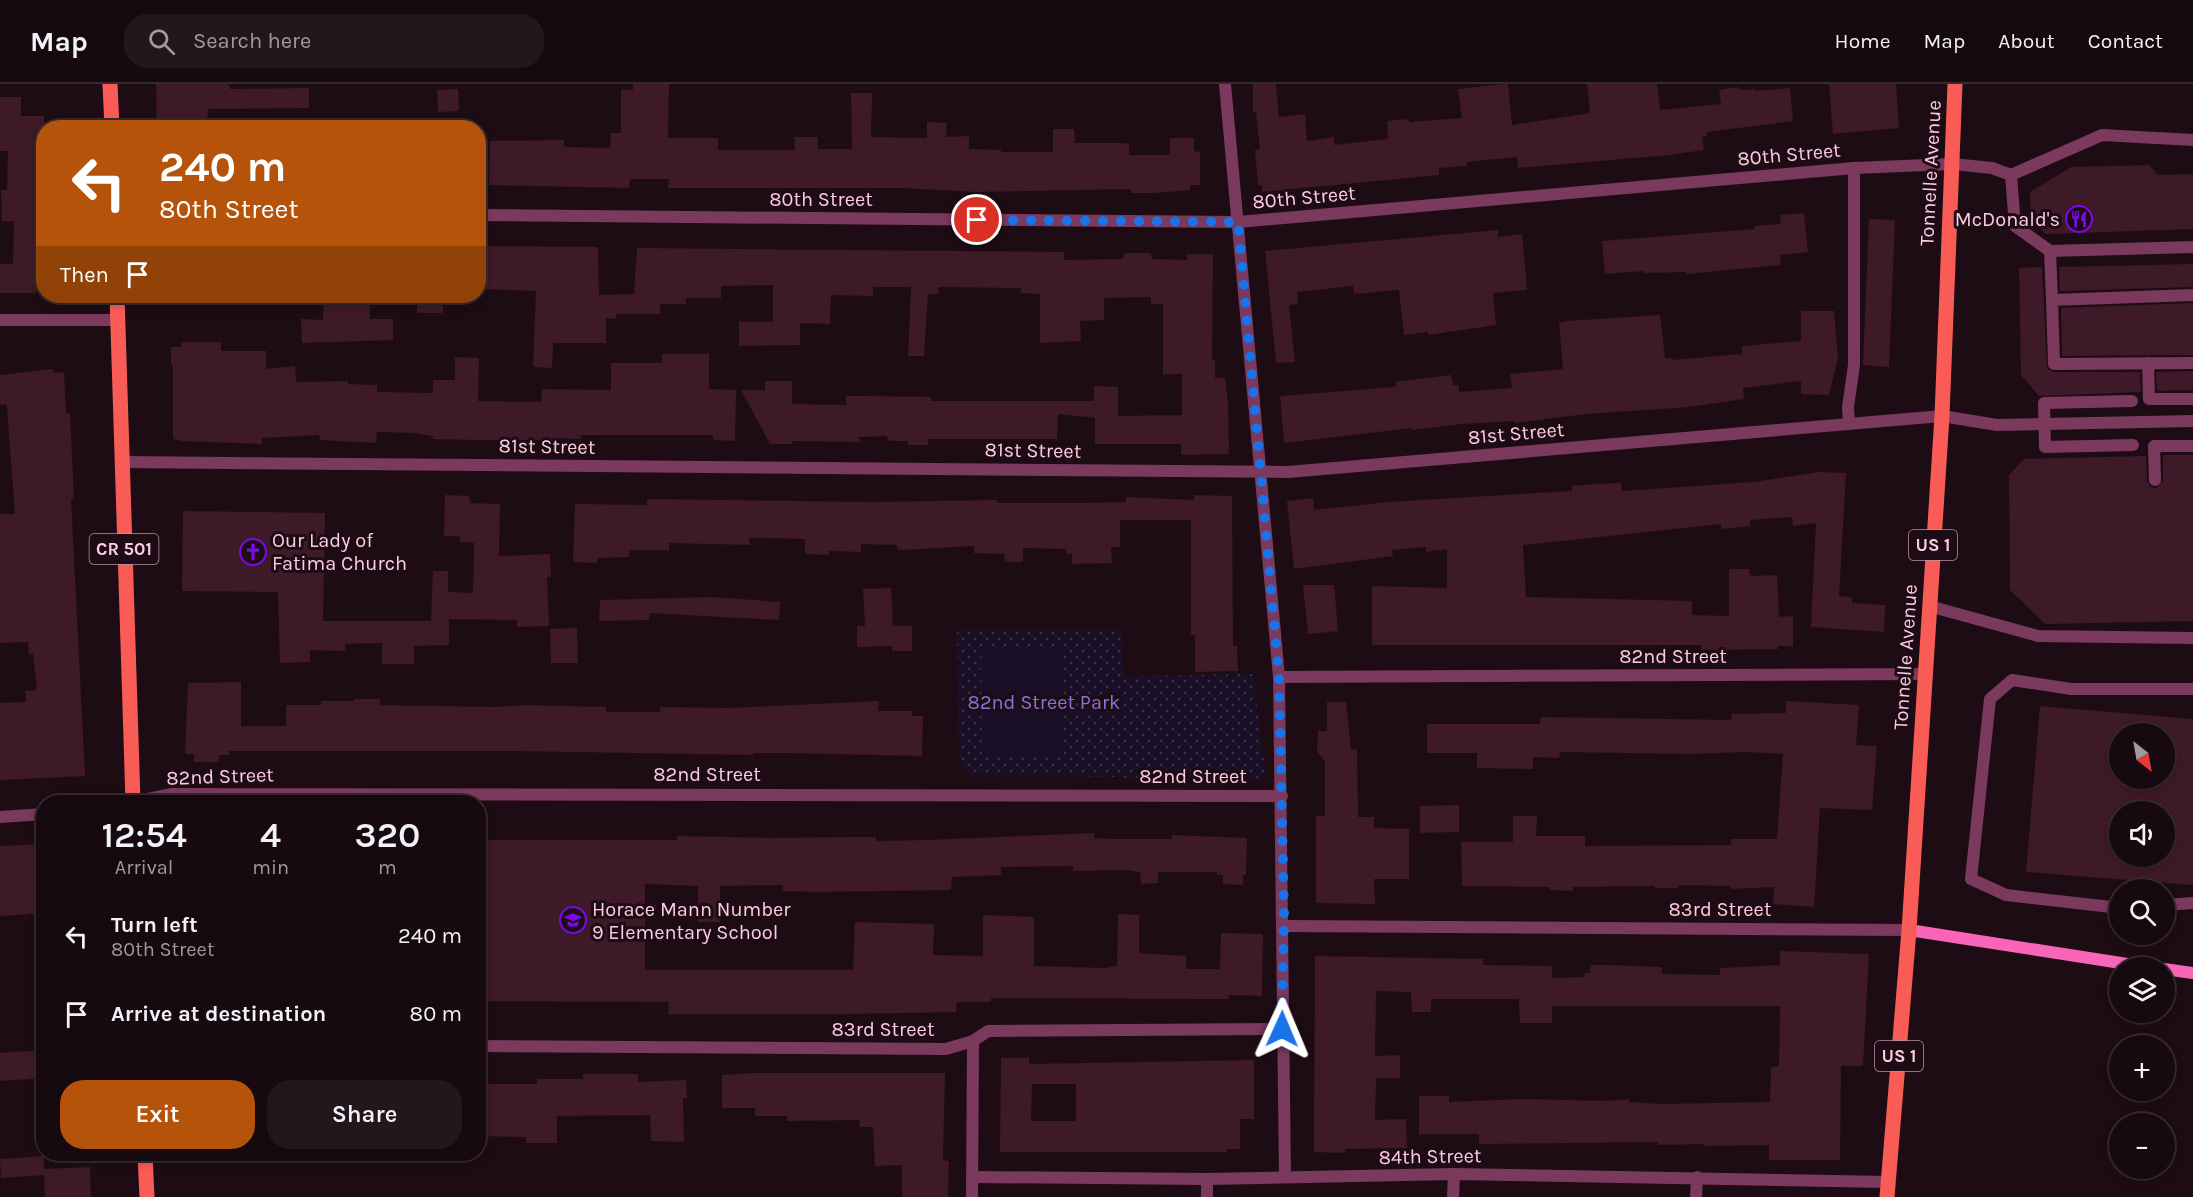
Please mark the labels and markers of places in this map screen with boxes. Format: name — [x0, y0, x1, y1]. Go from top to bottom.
pin — [951, 194, 1002, 245]
restaurant icon: McDonald's — [2064, 204, 2094, 234]
place label: McDonald's — [1955, 208, 2060, 231]
place label: Our Lady of Fatima Church — [272, 529, 407, 575]
church icon: Our Lady of Fatima Church — [238, 537, 268, 567]
place label: Horace Mann Number 9 Elementary School — [592, 898, 791, 944]
school or university icon: Horace Mann Number 9 Elementary School — [558, 905, 588, 935]

